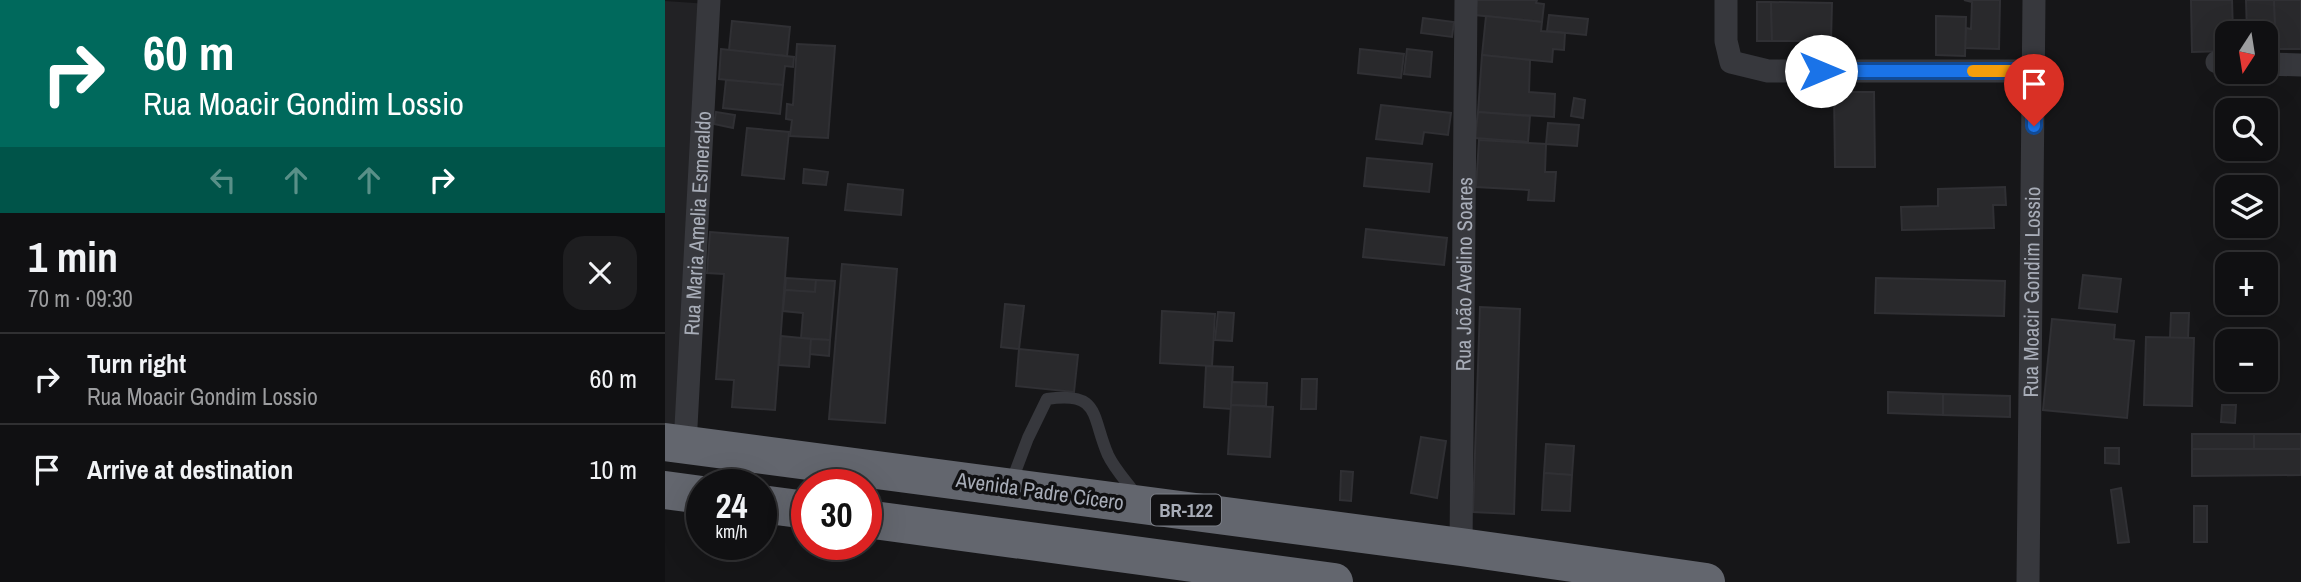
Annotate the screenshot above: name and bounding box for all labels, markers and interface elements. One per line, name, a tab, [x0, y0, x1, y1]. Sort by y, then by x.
text: 60 m	[143, 19, 235, 85]
north arrow	[2215, 21, 2279, 84]
map controls	[2215, 21, 2278, 392]
icon: right	[28, 28, 119, 119]
position arrow	[1784, 34, 1858, 108]
pin	[2004, 54, 2064, 126]
icon: arrive	[2015, 65, 2053, 103]
text: Rua Moacir Gondim Lossio	[143, 82, 464, 125]
button: search	[2215, 98, 2278, 161]
street label: Rua Maria Amelia Esmeraldo	[676, 110, 717, 336]
icon: left	[204, 161, 242, 199]
icon: ahead	[277, 161, 315, 199]
icon: ahead	[350, 161, 388, 199]
icon: right	[423, 161, 461, 199]
button: layers	[2215, 175, 2278, 238]
street label: Rua João Avelino Soares	[1448, 177, 1479, 371]
street label: Rua Moacir Gondim Lossio	[2015, 187, 2047, 398]
text: 1 min	[28, 229, 118, 285]
button: close	[563, 236, 637, 310]
button: +	[2215, 252, 2278, 315]
text: 70 m · 09:30	[28, 283, 133, 314]
button: −	[2215, 329, 2278, 392]
text: Turn right	[87, 346, 186, 381]
icon: right	[28, 360, 66, 398]
text: 60 m	[590, 361, 637, 396]
text: Rua Moacir Gondim Lossio	[87, 381, 318, 412]
icon: arrive	[28, 451, 66, 489]
text: Arrive at destination	[87, 452, 293, 487]
text: 10 m	[590, 452, 637, 487]
street label: Avenida Padre Cícero	[953, 465, 1126, 517]
speed limit sign: 30	[791, 469, 882, 560]
text: 24	[716, 482, 747, 529]
road number: BR-122	[1151, 495, 1221, 526]
text: km/h	[716, 519, 748, 544]

